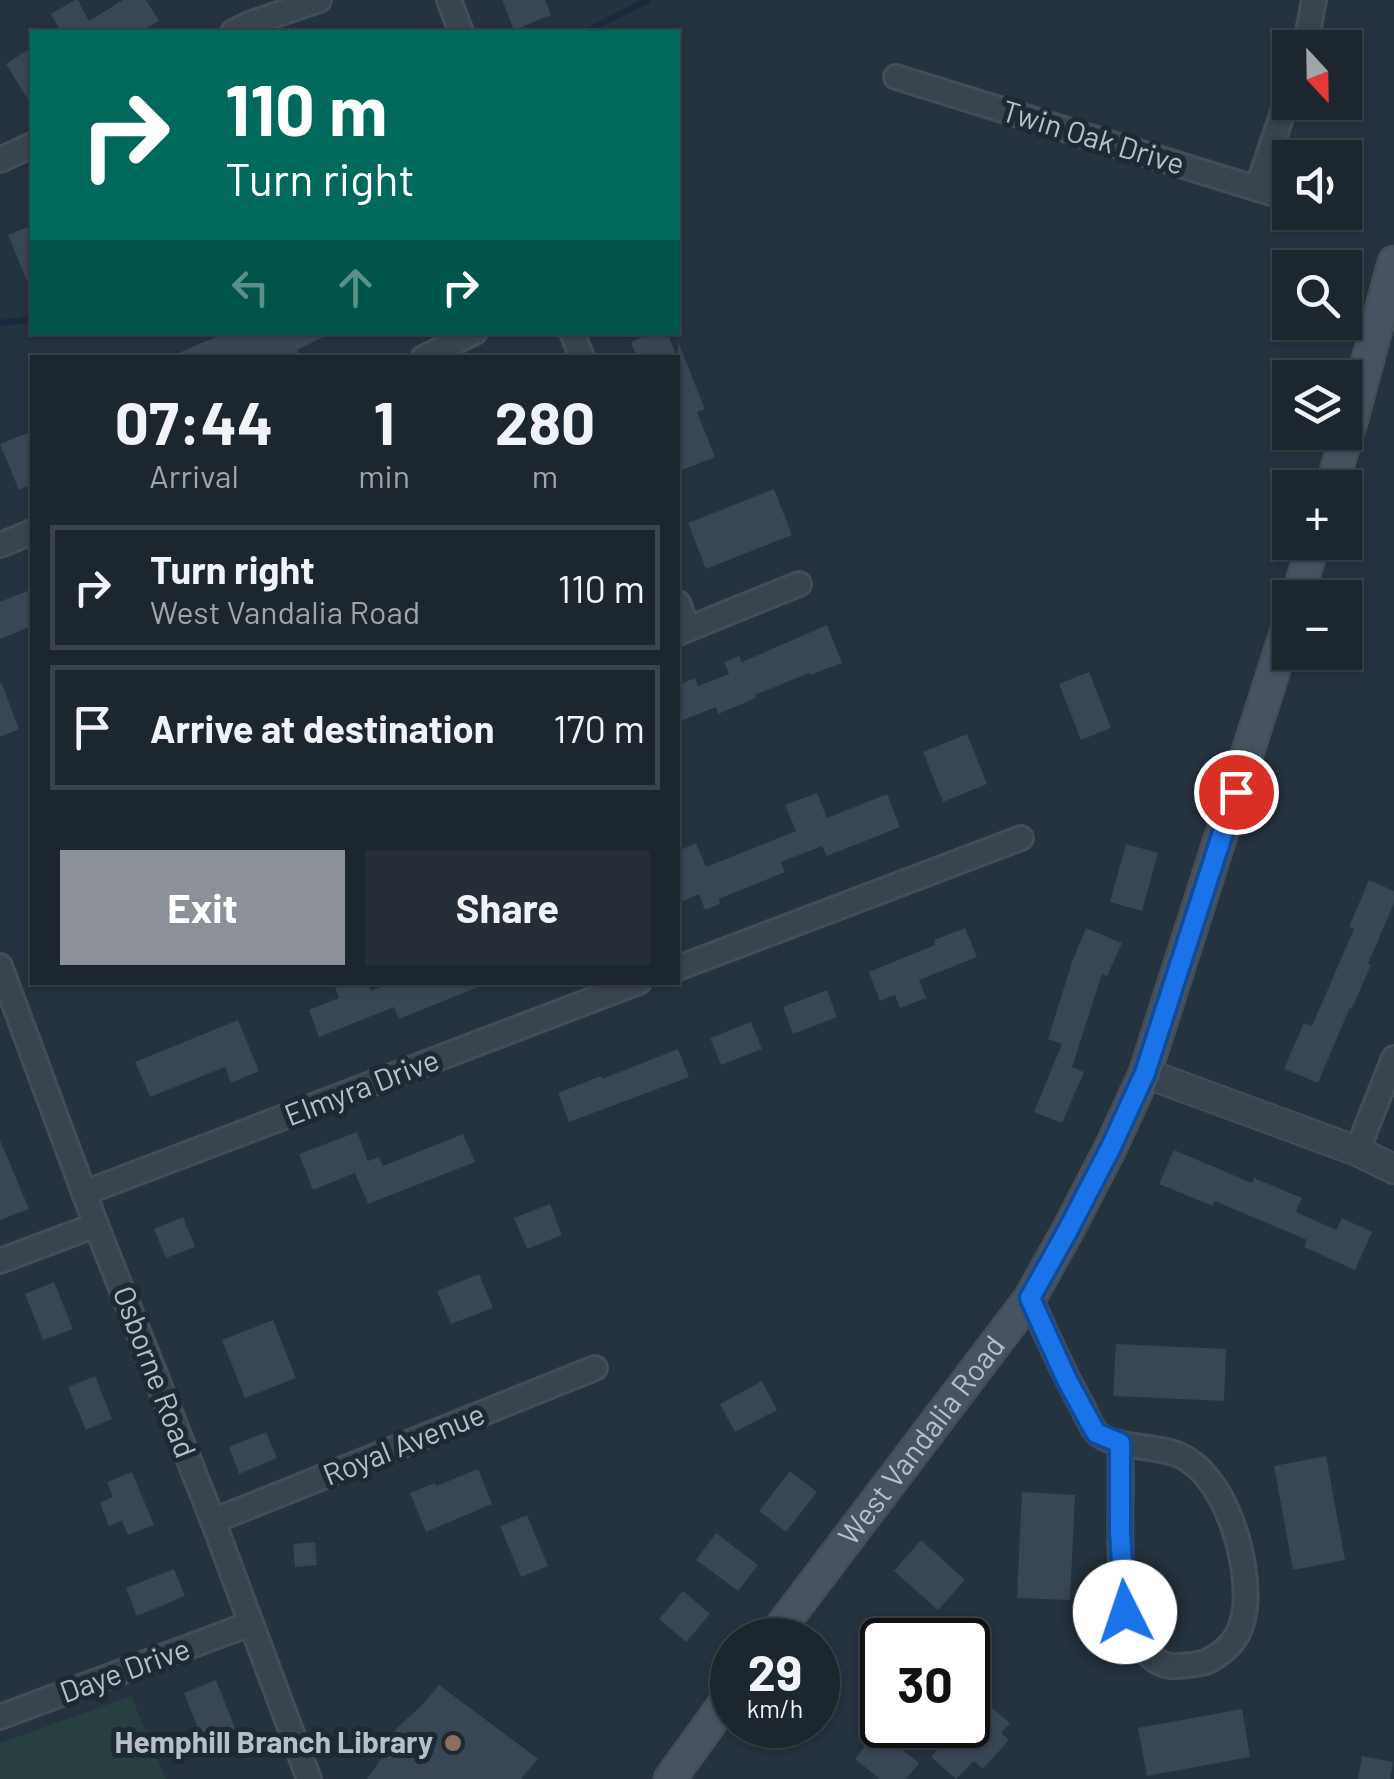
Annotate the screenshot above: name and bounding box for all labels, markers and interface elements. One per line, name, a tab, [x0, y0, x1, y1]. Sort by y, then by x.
north arrow	[1272, 30, 1362, 120]
map controls	[1272, 30, 1362, 670]
text: 110 m	[225, 66, 387, 150]
icon: right	[60, 70, 190, 200]
street label: Twin Oak Drive	[998, 91, 1189, 181]
button: sound	[1272, 140, 1362, 230]
text: Turn right	[225, 151, 415, 205]
button: search	[1272, 250, 1362, 340]
icon: left	[223, 260, 278, 315]
icon: ahead	[328, 260, 383, 315]
icon: right	[433, 260, 488, 315]
button: layers	[1272, 360, 1362, 450]
text: 07:44	[115, 385, 273, 457]
text: 1	[373, 385, 395, 457]
text: 280	[495, 385, 595, 457]
text: Arrival	[149, 456, 239, 494]
text: min	[358, 456, 410, 494]
text: m	[532, 456, 558, 494]
button: +	[1272, 470, 1362, 560]
text: Turn right	[150, 546, 315, 592]
icon: right	[65, 560, 120, 615]
text: 110 m	[558, 565, 645, 611]
button: −	[1272, 580, 1362, 670]
text: West Vandalia Road	[150, 592, 420, 630]
icon: arrive	[65, 700, 120, 755]
text: Arrive at destination	[150, 705, 495, 751]
text: 170 m	[553, 705, 645, 751]
pin	[1194, 750, 1279, 835]
icon: arrive	[1209, 765, 1264, 820]
button: Exit	[60, 850, 345, 965]
button: Share	[365, 850, 650, 965]
street label: Elmyra Drive	[279, 1040, 444, 1132]
street label: Osborne Road	[107, 1280, 205, 1462]
street label: West Vandalia Road	[829, 1328, 1011, 1551]
street label: Royal Avenue	[317, 1394, 489, 1492]
position arrow	[1073, 1560, 1177, 1664]
speed limit sign: 30	[860, 1618, 990, 1748]
street label: Daye Drive	[54, 1629, 194, 1709]
text: 29	[748, 1641, 802, 1701]
text: km/h	[747, 1693, 803, 1723]
place label: Hemphill Branch Library	[115, 1723, 433, 1759]
marker: Hemphill Branch Library	[442, 1732, 464, 1754]

